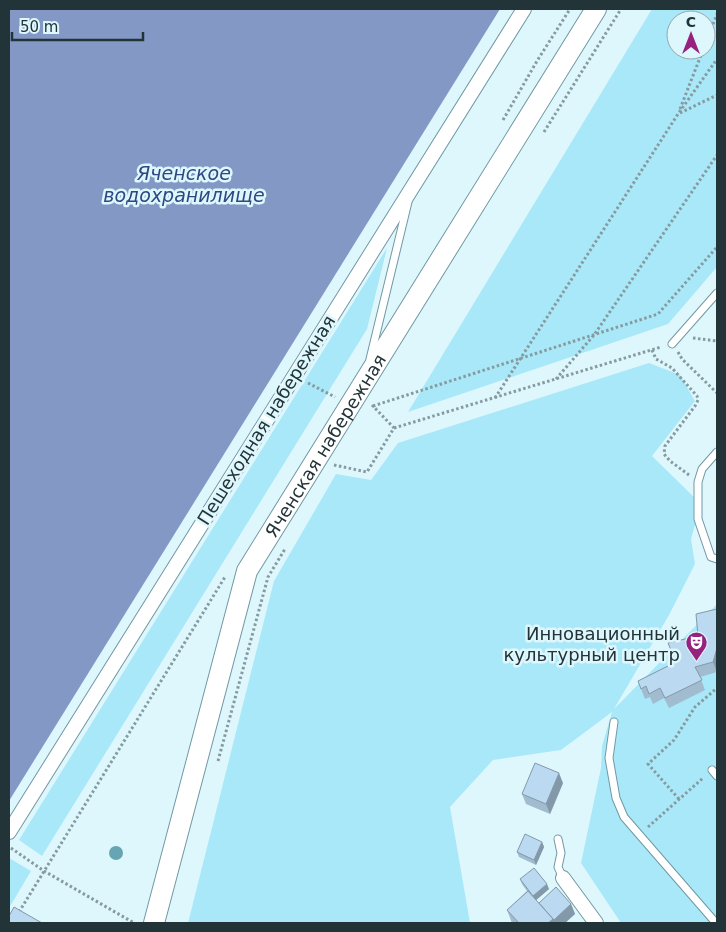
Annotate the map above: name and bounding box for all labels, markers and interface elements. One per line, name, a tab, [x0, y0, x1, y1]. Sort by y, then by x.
scale bar	[12, 10, 144, 42]
north arrow	[666, 10, 716, 60]
text: С	[686, 14, 696, 30]
text: 50 m	[20, 18, 58, 36]
water label: Яченское водохранилище	[103, 162, 265, 206]
street label: Пешеходная набережная	[193, 311, 339, 529]
street label: Яченская набережная	[260, 350, 390, 541]
place label: Инновационный культурный центр	[503, 623, 680, 665]
theatre icon: Инновационный культурный центр	[684, 631, 708, 662]

